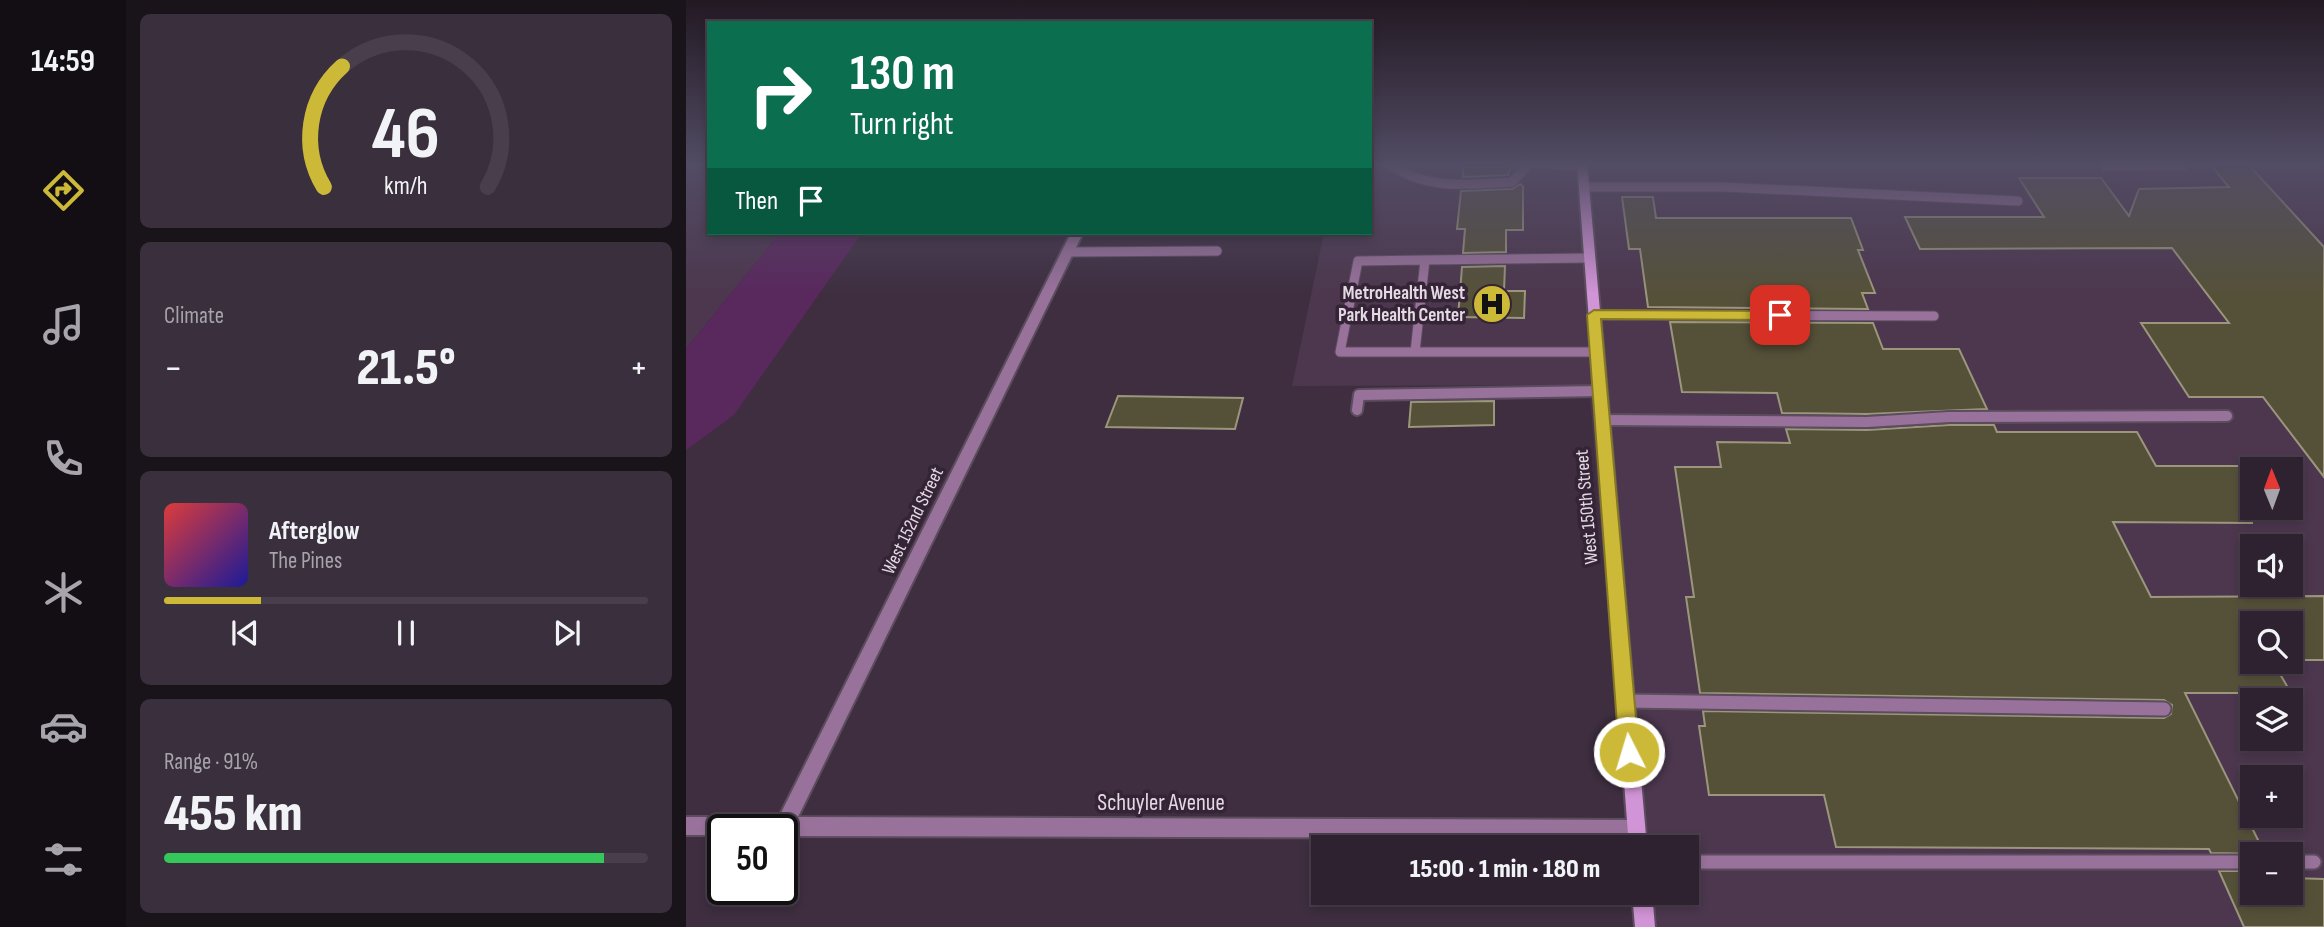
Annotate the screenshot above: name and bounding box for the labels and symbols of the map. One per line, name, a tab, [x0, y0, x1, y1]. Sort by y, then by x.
place label: MetroHealth West Park Health Center	[1338, 282, 1465, 327]
hospital icon: MetroHealth West Park Health Center	[1471, 283, 1513, 325]
pin	[1750, 285, 1810, 345]
street label: West 150th Street	[1571, 448, 1603, 565]
north arrow	[2240, 457, 2303, 520]
street label: West 152nd Street	[877, 463, 949, 578]
position arrow	[1592, 715, 1666, 789]
street label: Schuyler Avenue	[1097, 789, 1225, 817]
speed limit sign: 50	[707, 814, 798, 905]

